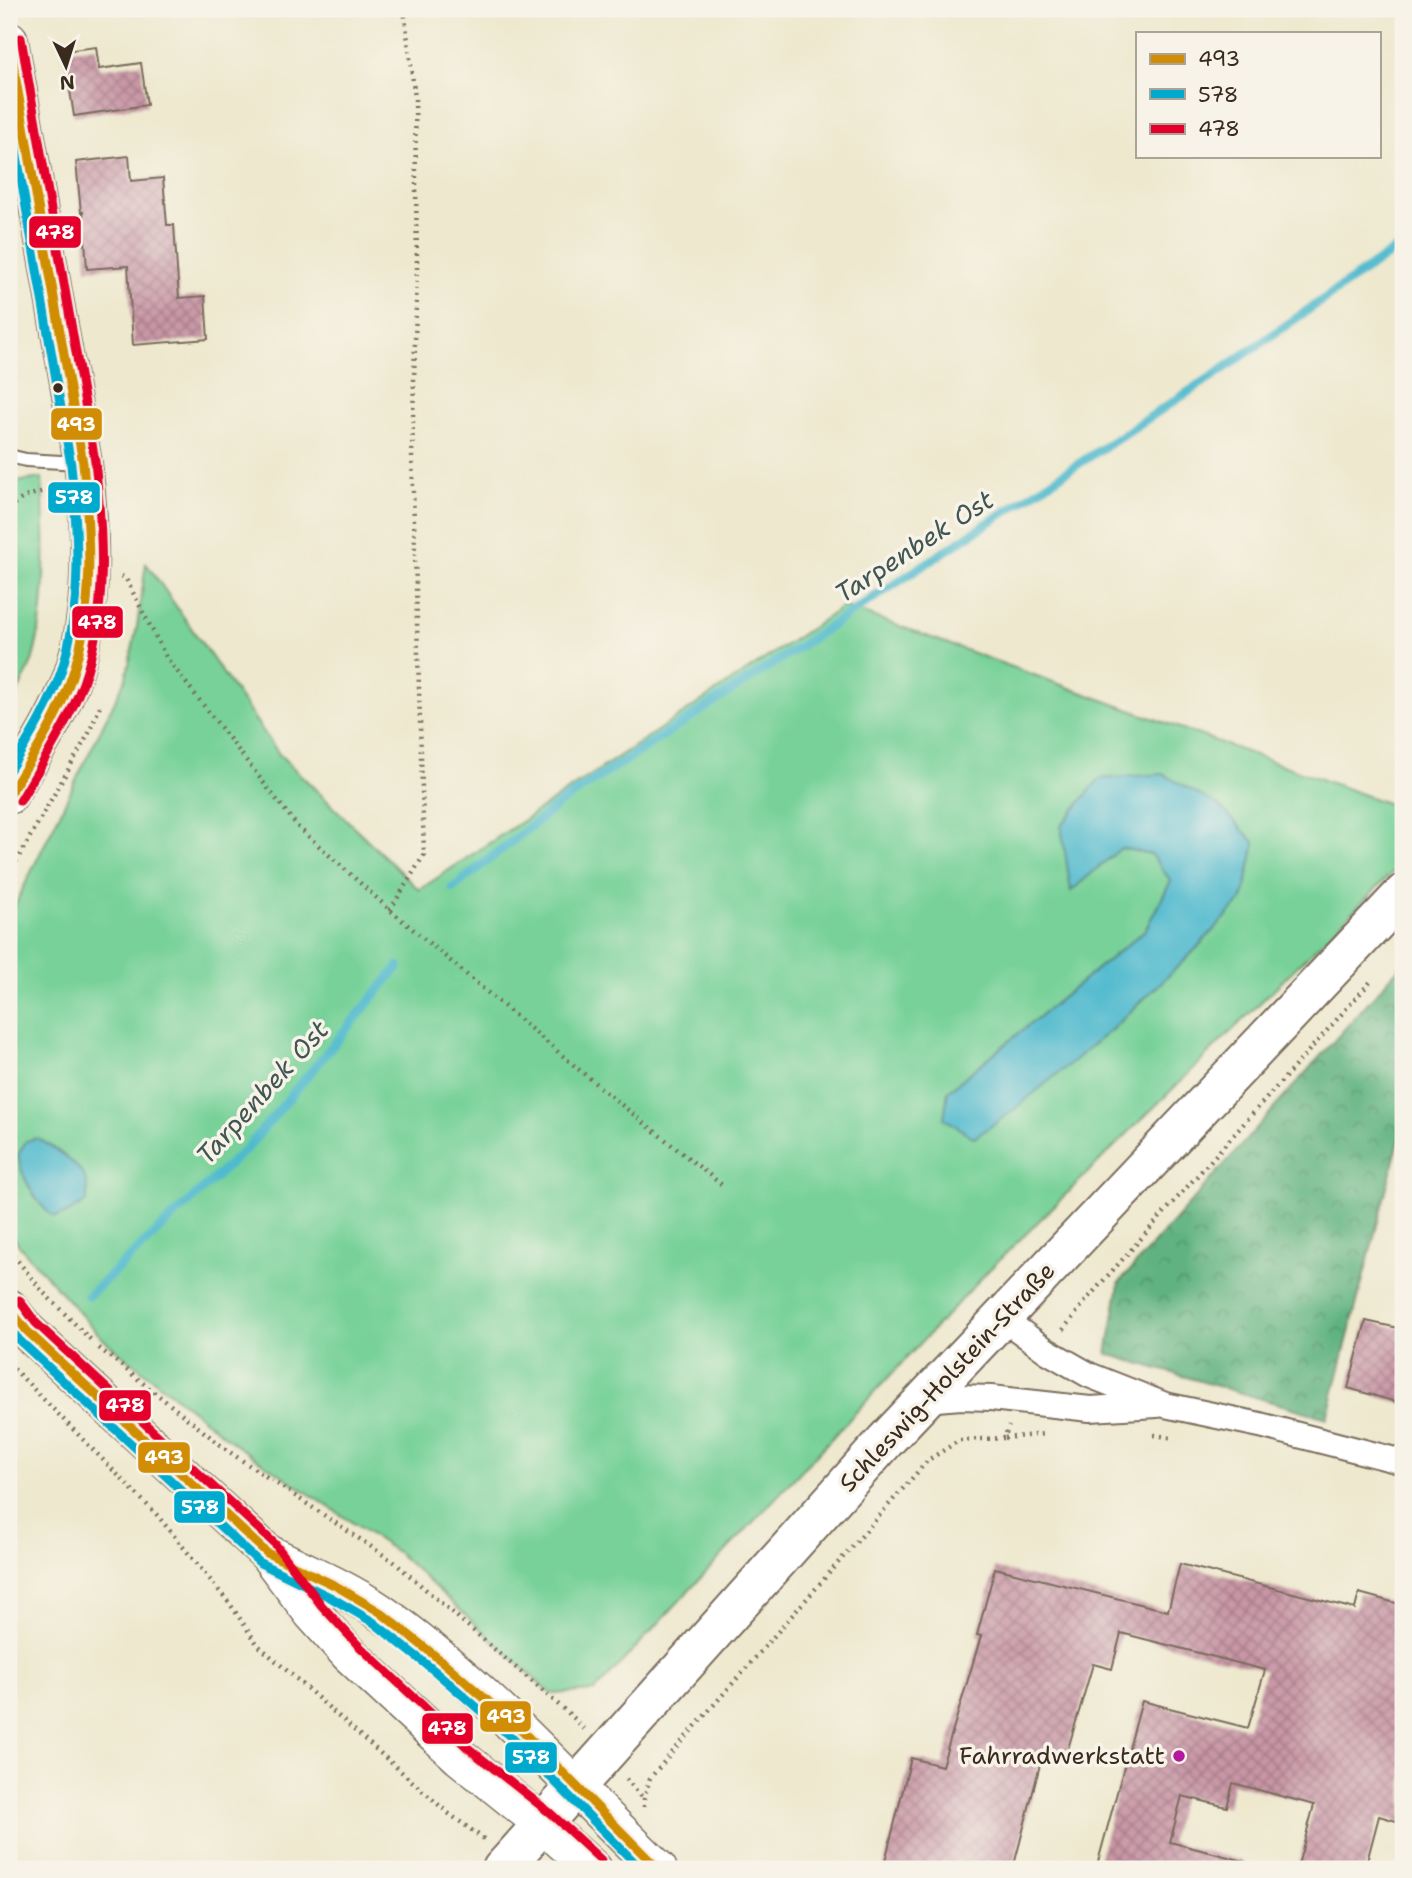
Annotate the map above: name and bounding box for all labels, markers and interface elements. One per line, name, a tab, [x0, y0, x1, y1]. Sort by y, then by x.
north arrow	[32, 32, 102, 102]
legend	[1136, 32, 1380, 158]
text: 493	[1198, 45, 1240, 73]
text: N	[59, 69, 76, 95]
text: 578	[1198, 81, 1238, 109]
text: 478	[1198, 115, 1240, 143]
line badge: 478	[28, 215, 82, 249]
text: 478	[36, 220, 74, 245]
unlabelled marker	[51, 381, 65, 395]
line badge: 493	[50, 407, 103, 441]
text: 493	[56, 412, 96, 437]
line badge: 578	[47, 481, 101, 514]
water label: Tarpenbek Ost	[828, 481, 1001, 610]
text: 578	[55, 485, 93, 510]
line badge: 478	[71, 605, 124, 639]
text: 478	[78, 610, 116, 635]
water label: Tarpenbek Ost	[188, 1012, 337, 1172]
street label: Schleswig-Holstein-Straße	[832, 1255, 1062, 1499]
line badge: 478	[98, 1389, 152, 1422]
text: 478	[106, 1393, 144, 1418]
line badge: 493	[137, 1441, 191, 1474]
text: 493	[144, 1445, 184, 1470]
line badge: 578	[173, 1490, 226, 1524]
text: 578	[181, 1495, 219, 1520]
line badge: 493	[479, 1700, 532, 1733]
text: 493	[486, 1704, 526, 1729]
line badge: 478	[421, 1712, 474, 1745]
text: 478	[428, 1716, 466, 1741]
place label: Fahrradwerkstatt	[959, 1740, 1165, 1772]
line badge: 578	[504, 1741, 558, 1774]
text: 578	[512, 1745, 550, 1770]
marker: Fahrradwerkstatt	[1171, 1748, 1187, 1764]

